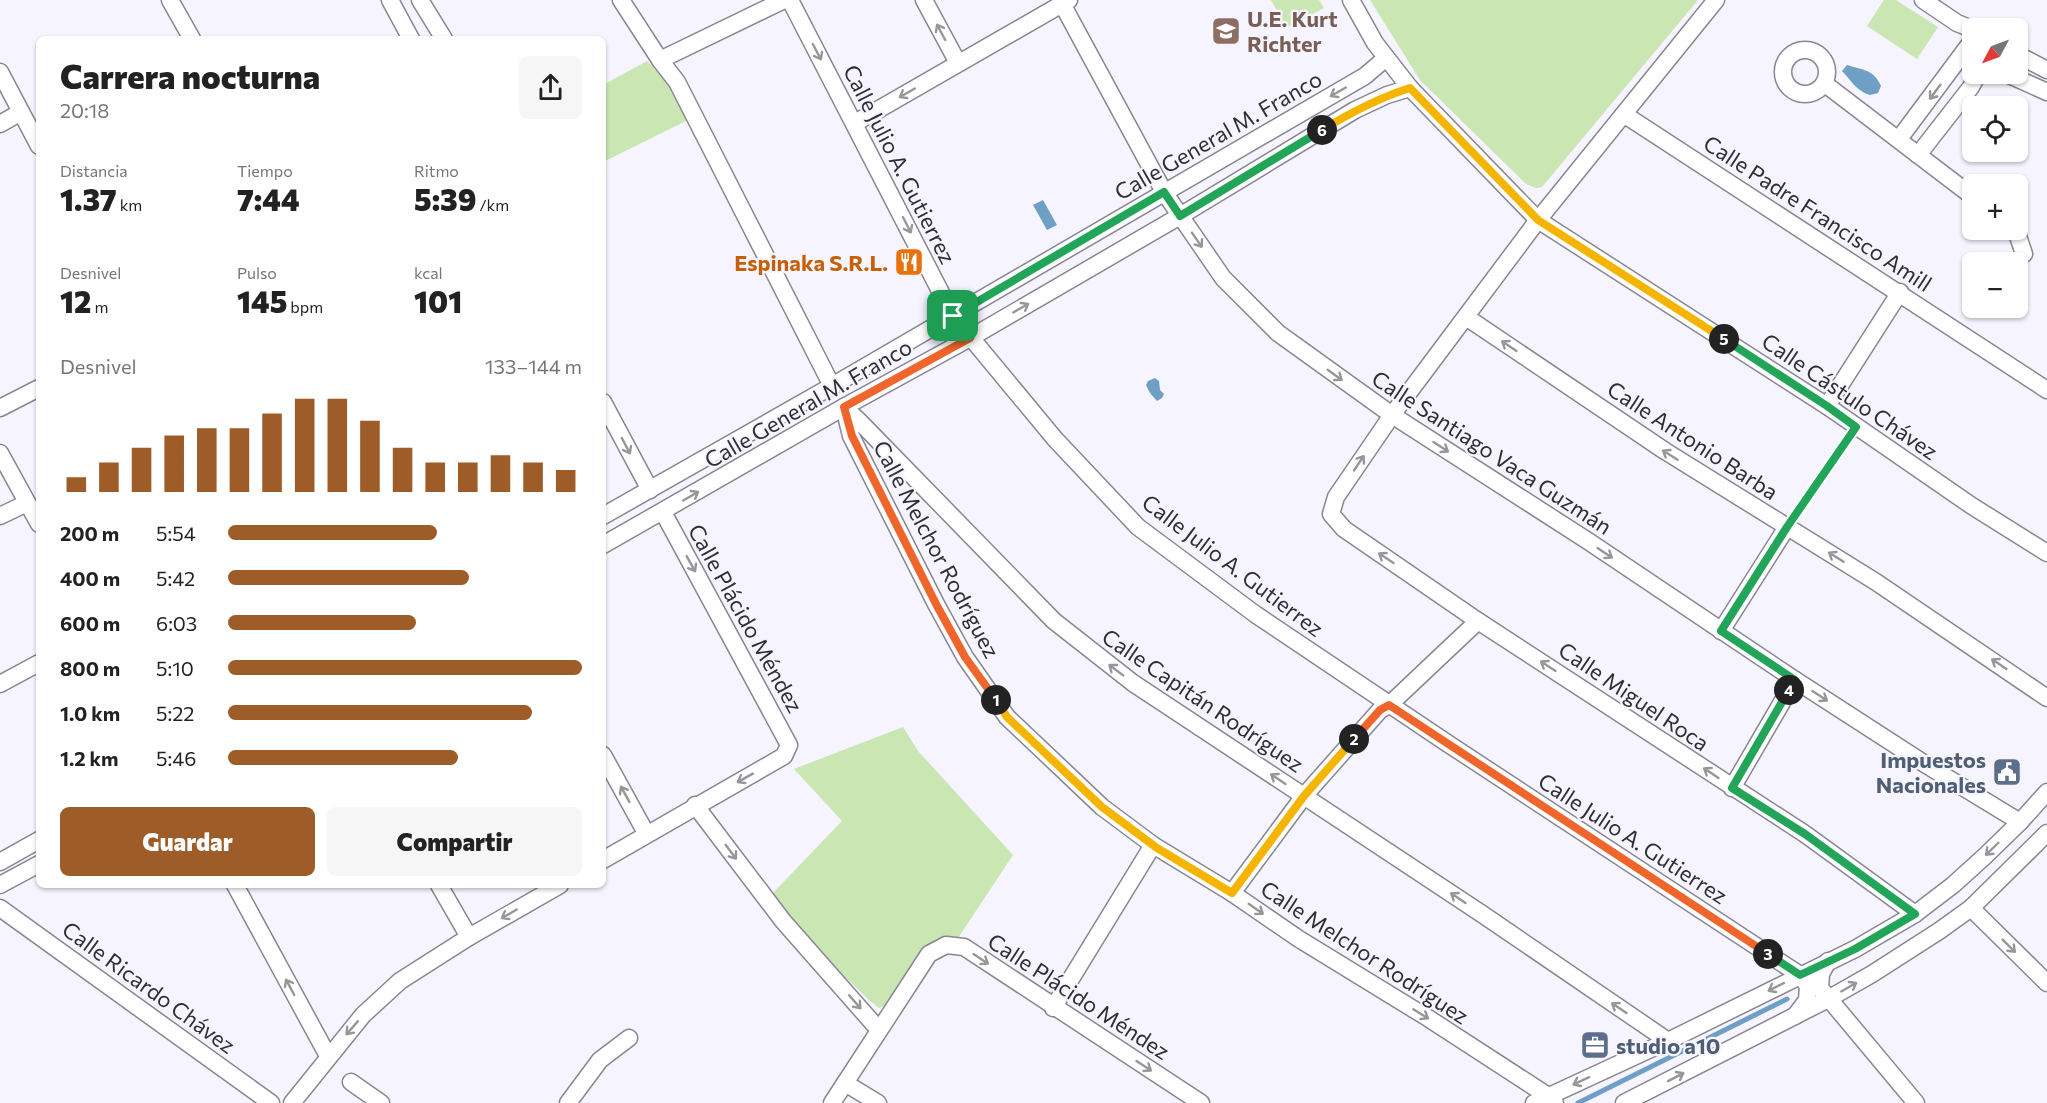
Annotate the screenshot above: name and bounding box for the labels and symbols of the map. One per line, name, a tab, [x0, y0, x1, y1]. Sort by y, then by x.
place label: U.E. Kurt Richter	[1247, 5, 1337, 57]
school or university icon: U.E. Kurt Richter	[1210, 15, 1242, 47]
north arrow	[1962, 18, 2028, 84]
one-way arrow	[935, 23, 946, 41]
one-way arrow	[812, 42, 823, 60]
street label: Calle Julio A. Gutierrez	[838, 60, 962, 268]
street label: Calle General M. Franco	[1110, 65, 1326, 205]
one-way arrow	[1929, 84, 1942, 100]
one-way arrow	[1330, 86, 1347, 98]
one-way arrow	[899, 87, 916, 99]
pin: 6	[1307, 115, 1337, 145]
street label: Calle Padre Francisco Amill	[1699, 129, 1937, 297]
one-way arrow	[901, 216, 913, 234]
one-way arrow	[1191, 231, 1203, 247]
restaurant icon: Espinaka S.R.L.	[893, 246, 925, 278]
place label: Espinaka S.R.L.	[734, 249, 888, 276]
pin	[927, 290, 978, 341]
one-way arrow	[1012, 302, 1029, 314]
pin: 5	[1709, 324, 1739, 354]
street label: Calle Cástulo Chávez	[1757, 327, 1943, 465]
street label: Calle General M. Franco	[700, 333, 916, 473]
one-way arrow	[1500, 339, 1517, 352]
street label: Calle Santiago Vaca Guzmán	[1367, 364, 1617, 540]
one-way arrow	[1327, 369, 1343, 381]
street label: Calle Antonio Barba	[1603, 375, 1783, 505]
street label: Calle Melchor Rodríguez	[868, 436, 1006, 662]
one-way arrow	[620, 437, 632, 454]
one-way arrow	[1432, 441, 1449, 453]
one-way arrow	[1662, 448, 1679, 460]
one-way arrow	[1353, 456, 1365, 472]
street label: Calle Julio A. Gutierrez	[1137, 488, 1329, 642]
one-way arrow	[682, 490, 699, 502]
street label: Calle Plácido Méndez	[683, 519, 809, 717]
one-way arrow	[1597, 547, 1613, 559]
one-way arrow	[1828, 551, 1845, 563]
one-way arrow	[1378, 552, 1395, 564]
one-way arrow	[686, 554, 697, 572]
street label: Calle Capitán Rodríguez	[1097, 623, 1309, 778]
street label: Calle Miguel Roca	[1554, 636, 1714, 756]
one-way arrow	[1991, 658, 2008, 670]
one-way arrow	[1540, 659, 1557, 672]
one-way arrow	[1108, 664, 1124, 677]
pin: 4	[1774, 675, 1804, 705]
pin: 1	[981, 685, 1011, 715]
one-way arrow	[1811, 690, 1828, 703]
pin: 2	[1339, 724, 1369, 754]
place label: Impuestos Nacionales	[1876, 746, 1986, 798]
public building icon: Impuestos Nacionales	[1991, 756, 2023, 788]
street label: Calle Julio A. Gutierrez	[1533, 767, 1733, 909]
one-way arrow	[1703, 767, 1720, 779]
one-way arrow	[737, 772, 754, 784]
one-way arrow	[1270, 773, 1286, 785]
one-way arrow	[619, 786, 631, 803]
one-way arrow	[1985, 842, 2000, 856]
one-way arrow	[724, 844, 737, 860]
street label: Calle Melchor Rodríguez	[1256, 875, 1474, 1029]
one-way arrow	[1450, 892, 1467, 904]
one-way arrow	[1247, 903, 1264, 915]
one-way arrow	[501, 908, 518, 920]
street label: Calle Ricardo Chávez	[57, 915, 241, 1059]
street label: Calle Plácido Méndez	[983, 927, 1175, 1065]
pin: 3	[1753, 939, 1783, 969]
one-way arrow	[2001, 939, 2016, 953]
one-way arrow	[973, 953, 989, 965]
one-way arrow	[284, 978, 295, 996]
one-way arrow	[1768, 981, 1785, 993]
one-way arrow	[1840, 981, 1857, 993]
one-way arrow	[848, 995, 862, 1010]
one-way arrow	[1612, 1002, 1628, 1014]
one-way arrow	[1412, 1009, 1429, 1021]
one-way arrow	[345, 1020, 359, 1035]
office icon: studio a10	[1579, 1029, 1611, 1061]
place label: studio a10	[1616, 1032, 1720, 1059]
one-way arrow	[1135, 1060, 1152, 1072]
one-way arrow	[1667, 1071, 1685, 1083]
one-way arrow	[1573, 1075, 1591, 1087]

